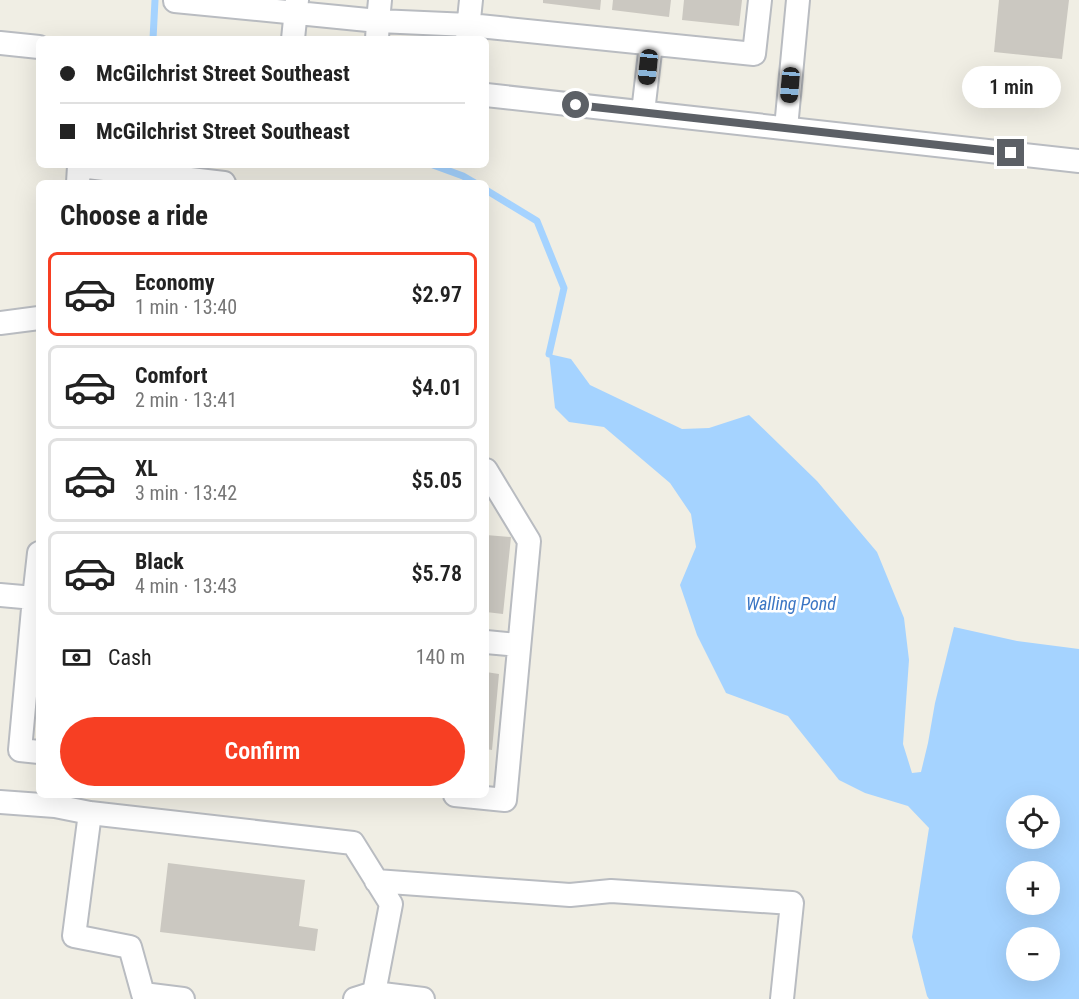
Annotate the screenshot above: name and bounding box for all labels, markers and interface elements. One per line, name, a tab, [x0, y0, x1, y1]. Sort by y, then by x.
car	[637, 48, 659, 86]
text: McGilchrist Street Southeast	[96, 61, 350, 86]
car	[779, 66, 801, 104]
callout: 1 min	[962, 66, 1060, 108]
text: 1 min	[989, 75, 1034, 99]
route start	[562, 91, 589, 118]
text: McGilchrist Street Southeast	[96, 119, 350, 144]
route end	[997, 139, 1024, 166]
text: Choose a ride	[60, 200, 208, 232]
icon: car	[63, 267, 117, 321]
text: Economy	[135, 270, 215, 295]
text: $2.97	[411, 282, 462, 307]
text: 1 min · 13:40	[135, 295, 237, 319]
icon: car	[63, 360, 117, 414]
text: Comfort	[135, 363, 208, 388]
text: $4.01	[411, 375, 462, 400]
text: 2 min · 13:41	[135, 388, 237, 412]
icon: car	[63, 453, 117, 507]
text: XL	[135, 456, 158, 481]
text: $5.05	[411, 468, 462, 493]
text: 3 min · 13:42	[135, 481, 237, 505]
icon: car	[63, 546, 117, 600]
text: Black	[135, 549, 184, 574]
text: $5.78	[411, 561, 462, 586]
text: 4 min · 13:43	[135, 574, 237, 598]
water label: Walling Pond	[746, 593, 836, 614]
icon: cash	[60, 641, 93, 674]
text: Cash	[108, 645, 152, 670]
text: 140 m	[416, 645, 465, 669]
button: Confirm	[60, 717, 465, 786]
map controls	[1006, 795, 1060, 981]
button: locate	[1006, 795, 1060, 849]
button: +	[1006, 861, 1060, 915]
button: −	[1006, 927, 1060, 981]

